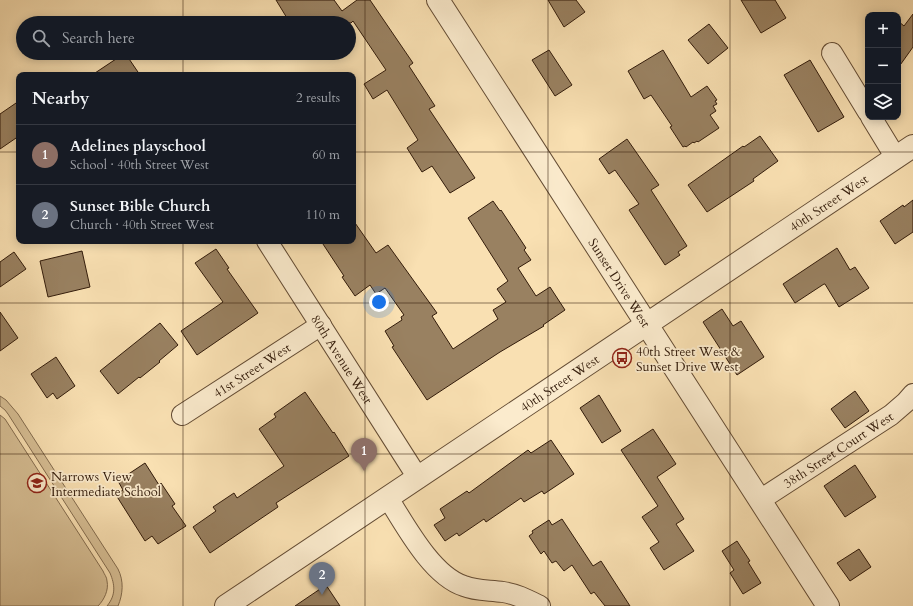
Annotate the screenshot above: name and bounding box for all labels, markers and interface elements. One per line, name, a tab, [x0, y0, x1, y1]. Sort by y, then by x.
map controls	[865, 12, 901, 120]
button: +	[865, 12, 901, 48]
search box	[16, 16, 356, 60]
icon: search	[30, 27, 52, 49]
text: Search here	[62, 28, 135, 48]
button: −	[865, 48, 901, 84]
button: layers	[865, 84, 901, 120]
text: Nearby	[32, 87, 89, 110]
text: 2 results	[296, 89, 340, 107]
text: Adelines playschool	[70, 136, 206, 156]
text: 1	[42, 146, 48, 164]
text: 60 m	[312, 146, 340, 164]
text: School · 40th Street West	[70, 156, 209, 174]
street label: 40th Street West	[786, 170, 872, 236]
text: Sunset Bible Church	[70, 196, 210, 216]
text: 2	[42, 206, 48, 224]
text: 110 m	[306, 206, 340, 224]
text: Church · 40th Street West	[70, 216, 214, 234]
street label: Sunset Drive West	[584, 235, 654, 331]
your location	[369, 292, 389, 312]
street label: 80th Avenue West	[306, 312, 377, 408]
street label: 41st Street West	[210, 339, 294, 402]
place label: 40th Street West & Sunset Drive West	[636, 343, 741, 376]
bus stop icon: 40th Street West & Sunset Drive West	[611, 347, 633, 369]
street label: 40th Street West	[517, 351, 603, 417]
street label: 38th Street Court West	[780, 408, 897, 493]
pin: 1	[351, 438, 377, 471]
place label: Narrows View Intermediate School	[51, 468, 162, 501]
school or university icon: Narrows View Intermediate School	[26, 472, 48, 494]
pin: 2	[309, 562, 335, 595]

